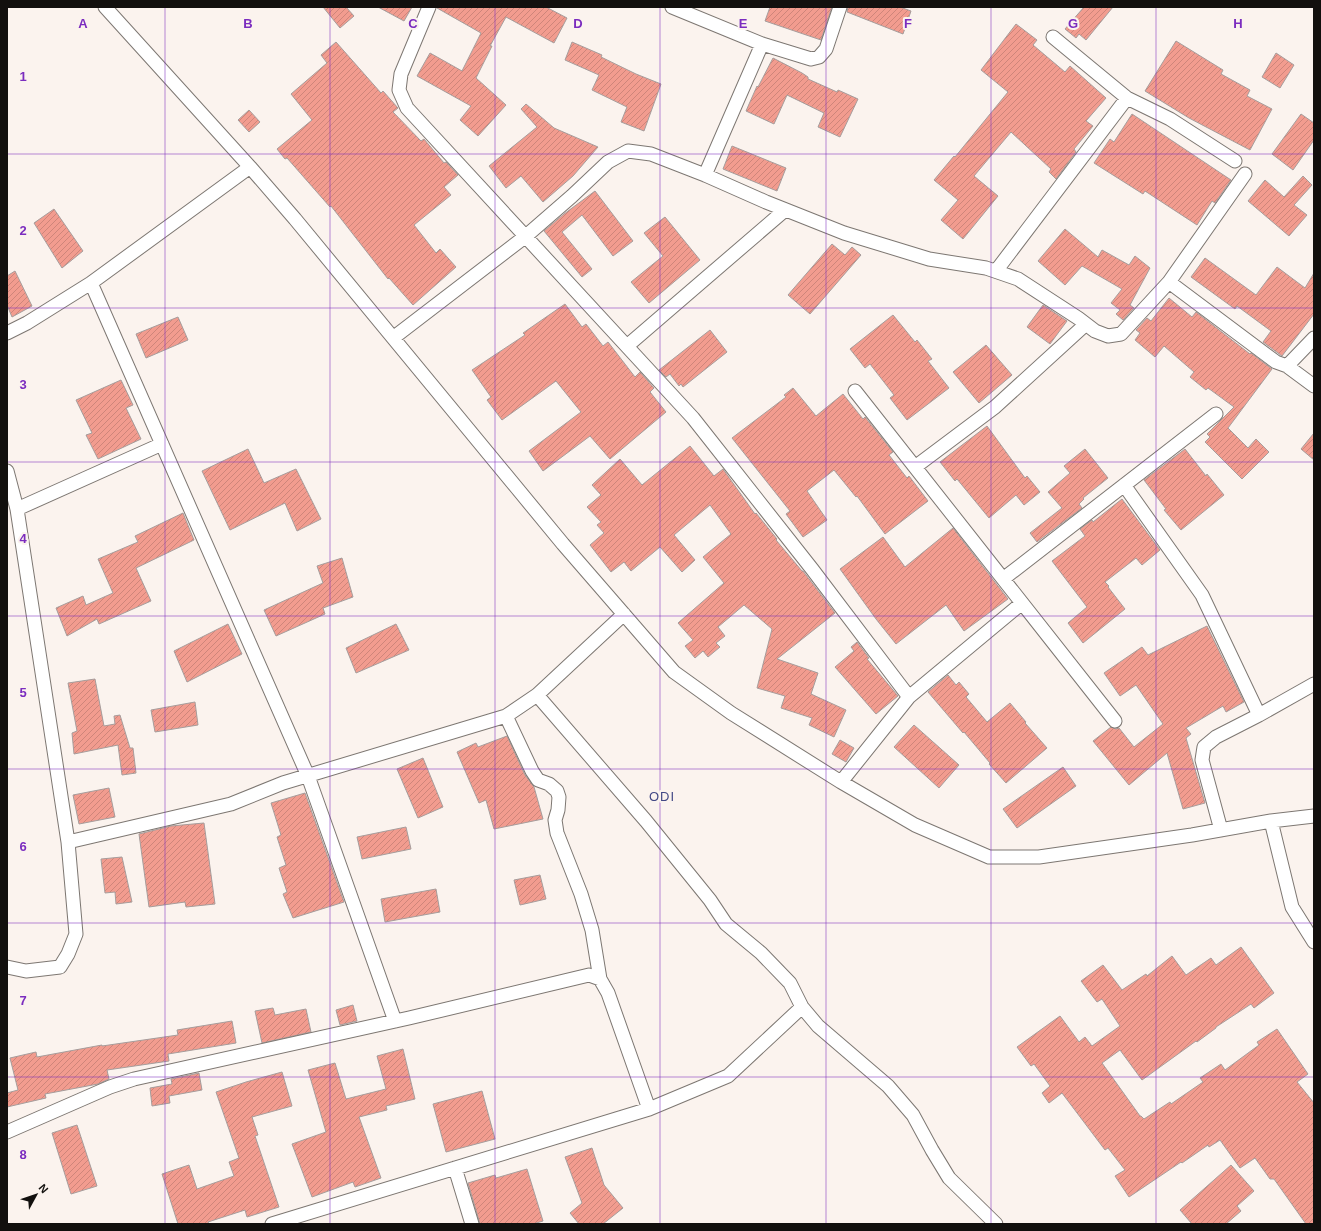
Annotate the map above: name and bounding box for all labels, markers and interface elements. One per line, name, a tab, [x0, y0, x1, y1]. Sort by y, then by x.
text: A	[78, 16, 88, 31]
text: B	[243, 16, 253, 31]
text: C	[408, 16, 418, 31]
text: D	[573, 16, 583, 31]
text: E	[739, 16, 748, 31]
text: F	[904, 16, 912, 31]
text: G	[1068, 16, 1078, 31]
text: H	[1233, 16, 1243, 31]
text: 1	[19, 69, 27, 84]
text: 2	[19, 223, 27, 238]
text: 3	[19, 377, 27, 392]
text: 4	[19, 531, 27, 546]
text: 5	[19, 685, 27, 700]
district label: ODI	[649, 789, 675, 804]
text: 6	[19, 839, 27, 854]
text: 7	[19, 993, 27, 1008]
text: 8	[19, 1147, 27, 1162]
north arrow	[16, 1175, 56, 1215]
text: N	[37, 1182, 51, 1196]

